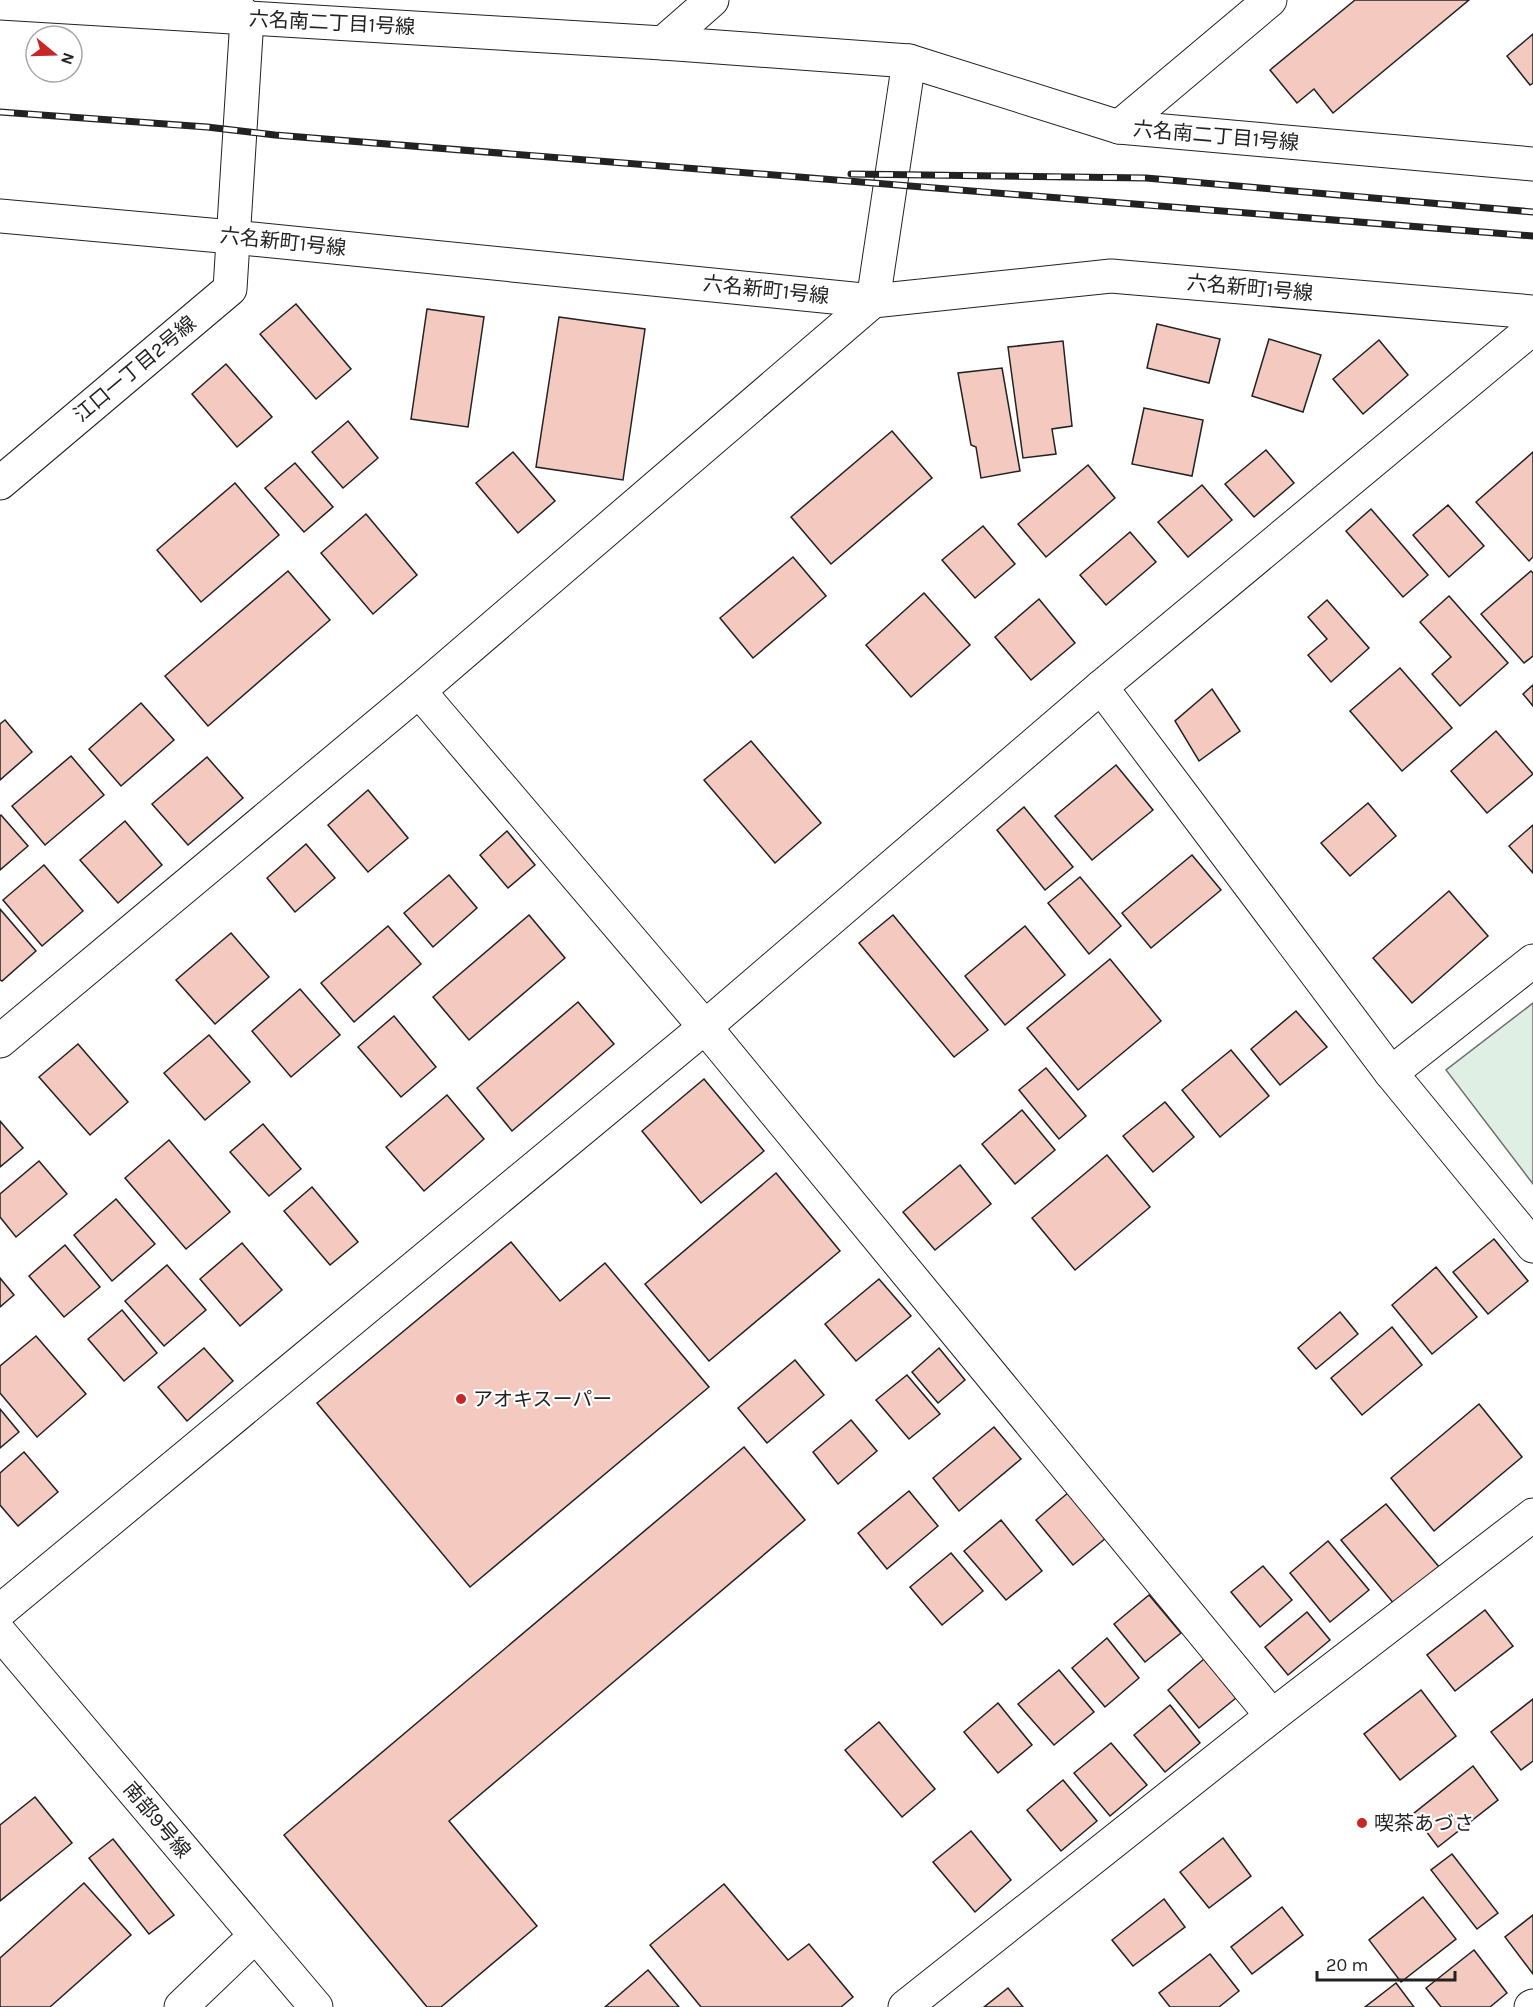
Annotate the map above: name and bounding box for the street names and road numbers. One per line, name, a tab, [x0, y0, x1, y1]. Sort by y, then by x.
street label: 六名南二丁目1号線	[248, 7, 416, 39]
street label: 六名南二丁目1号線	[1132, 117, 1300, 155]
street label: 六名新町1号線	[219, 224, 347, 260]
street label: 六名新町1号線	[1186, 271, 1314, 305]
street label: 六名新町1号線	[702, 272, 830, 308]
street label: 江口一丁目2号線	[70, 311, 200, 427]
street label: 南部9号線	[119, 1778, 195, 1862]

